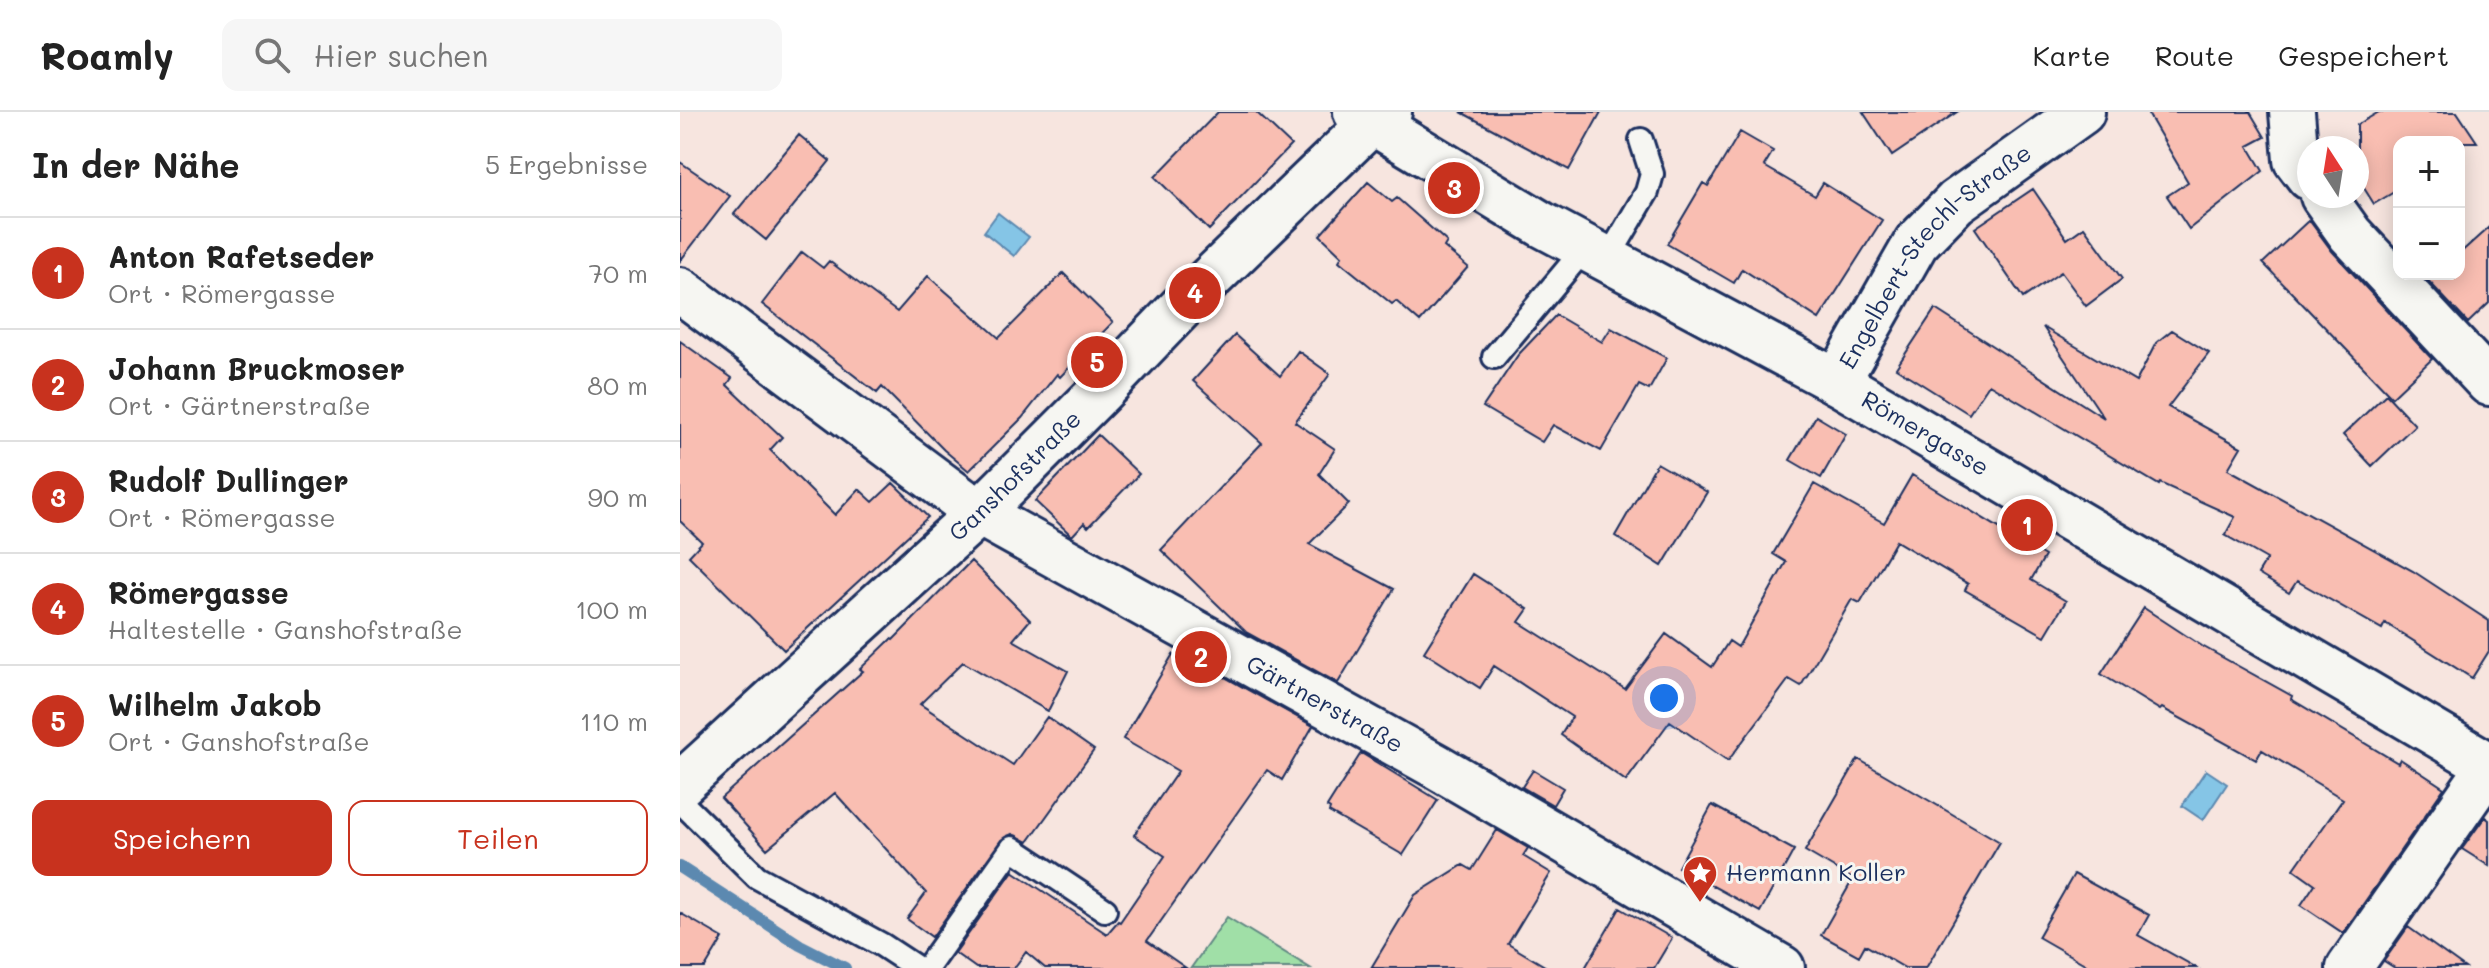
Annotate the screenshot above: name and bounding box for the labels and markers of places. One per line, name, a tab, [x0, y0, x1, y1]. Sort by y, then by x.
pin: 3	[1428, 158, 1480, 218]
pin: 4	[1169, 263, 1221, 323]
pin: 5	[1071, 332, 1123, 392]
pin: 1	[2001, 495, 2053, 555]
pin: 2	[1175, 627, 1227, 687]
place icon: Hermann Koller	[1681, 854, 1719, 904]
place label: Hermann Koller	[1726, 856, 1906, 887]

